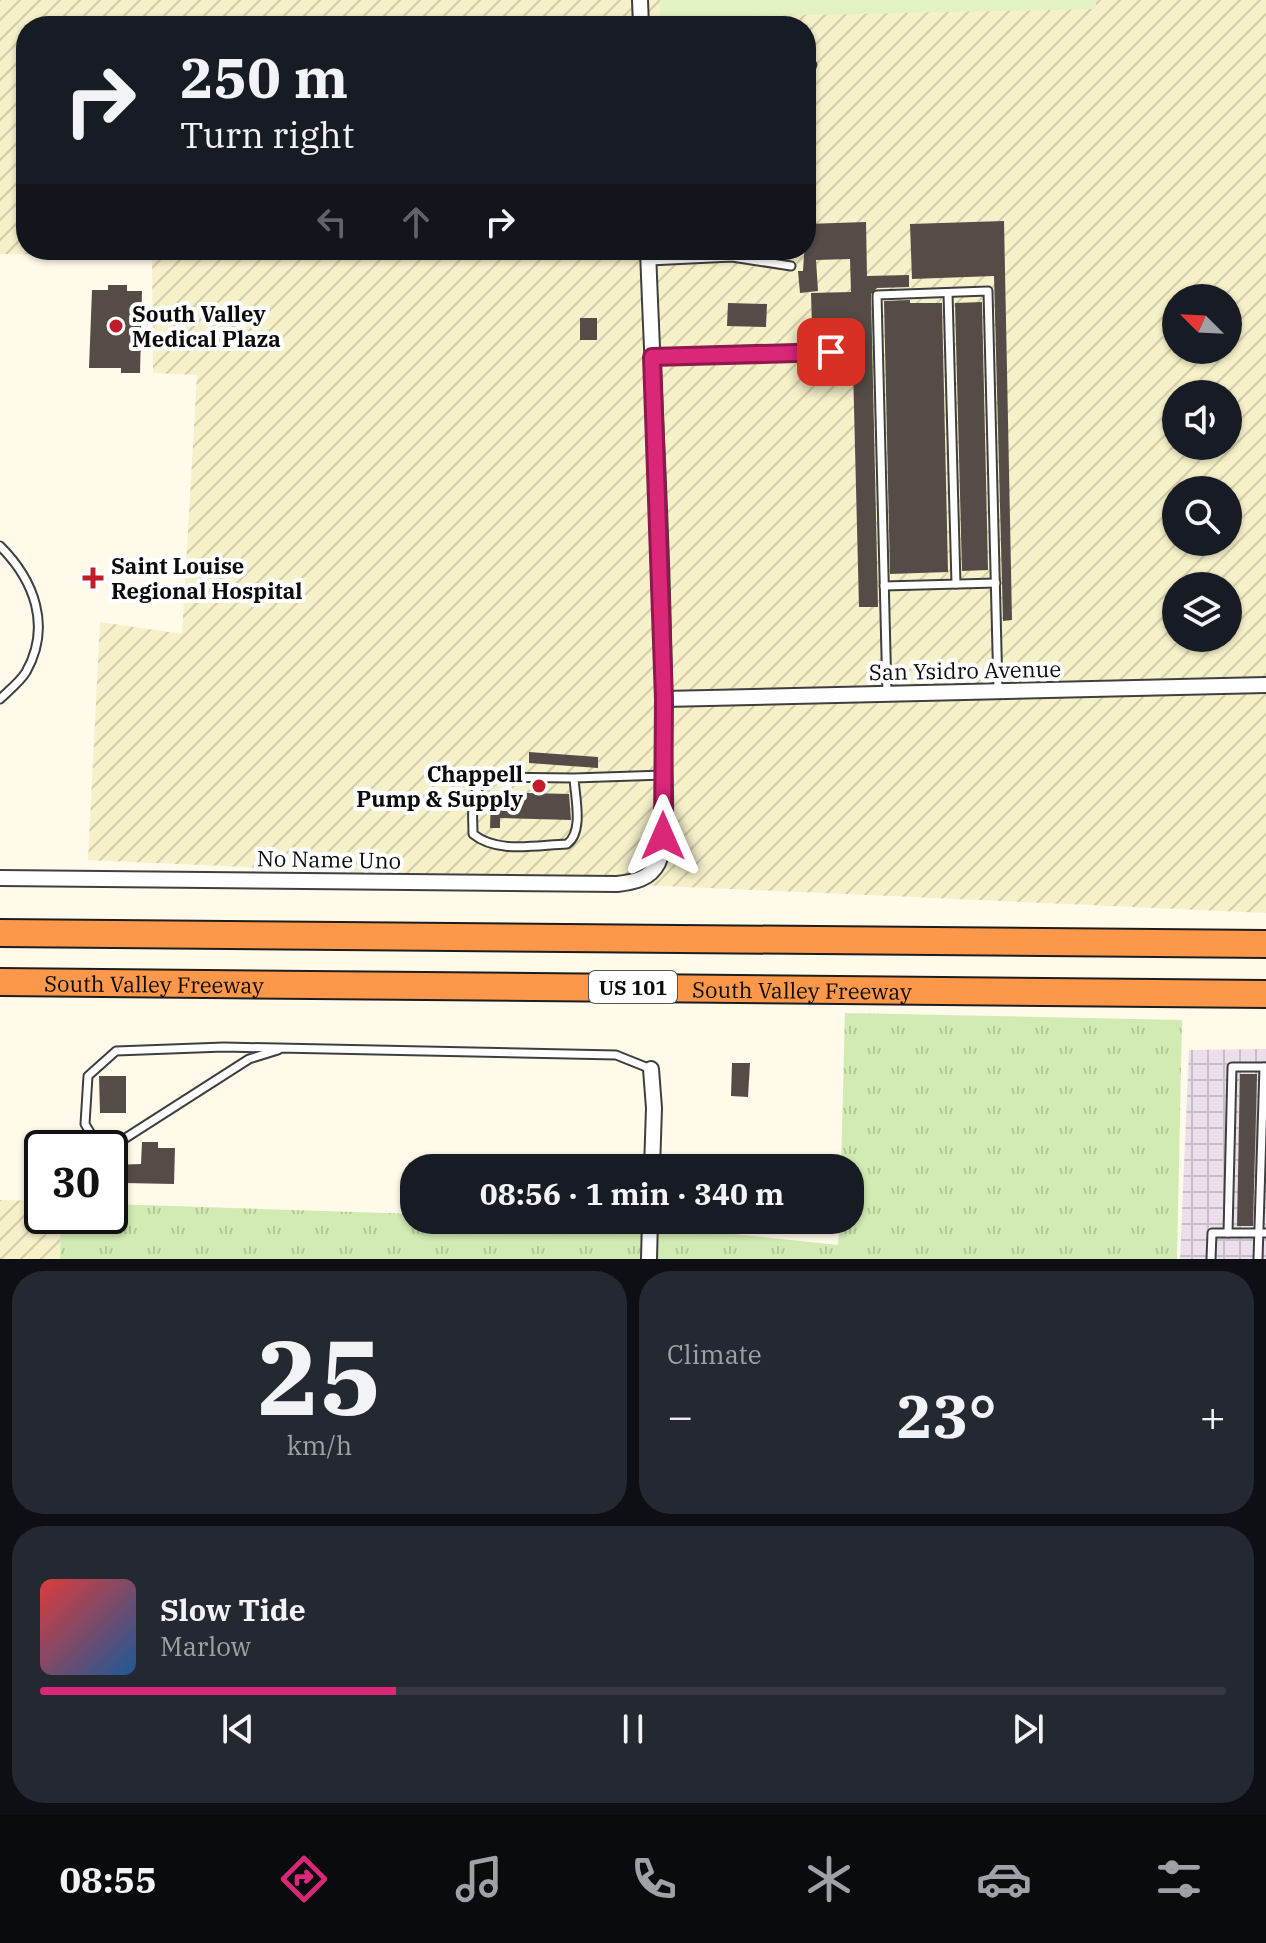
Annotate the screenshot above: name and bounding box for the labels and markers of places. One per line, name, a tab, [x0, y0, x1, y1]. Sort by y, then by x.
place label: South Valley Medical Plaza	[132, 299, 281, 353]
marker: South Valley Medical Plaza	[107, 317, 125, 335]
pin	[797, 318, 865, 386]
place label: Saint Louise Regional Hospital	[111, 551, 303, 605]
marker: Saint Louise Regional Hospital	[82, 567, 104, 589]
place label: Chappell Pump & Supply	[356, 759, 523, 813]
marker: Chappell Pump & Supply	[530, 777, 548, 795]

